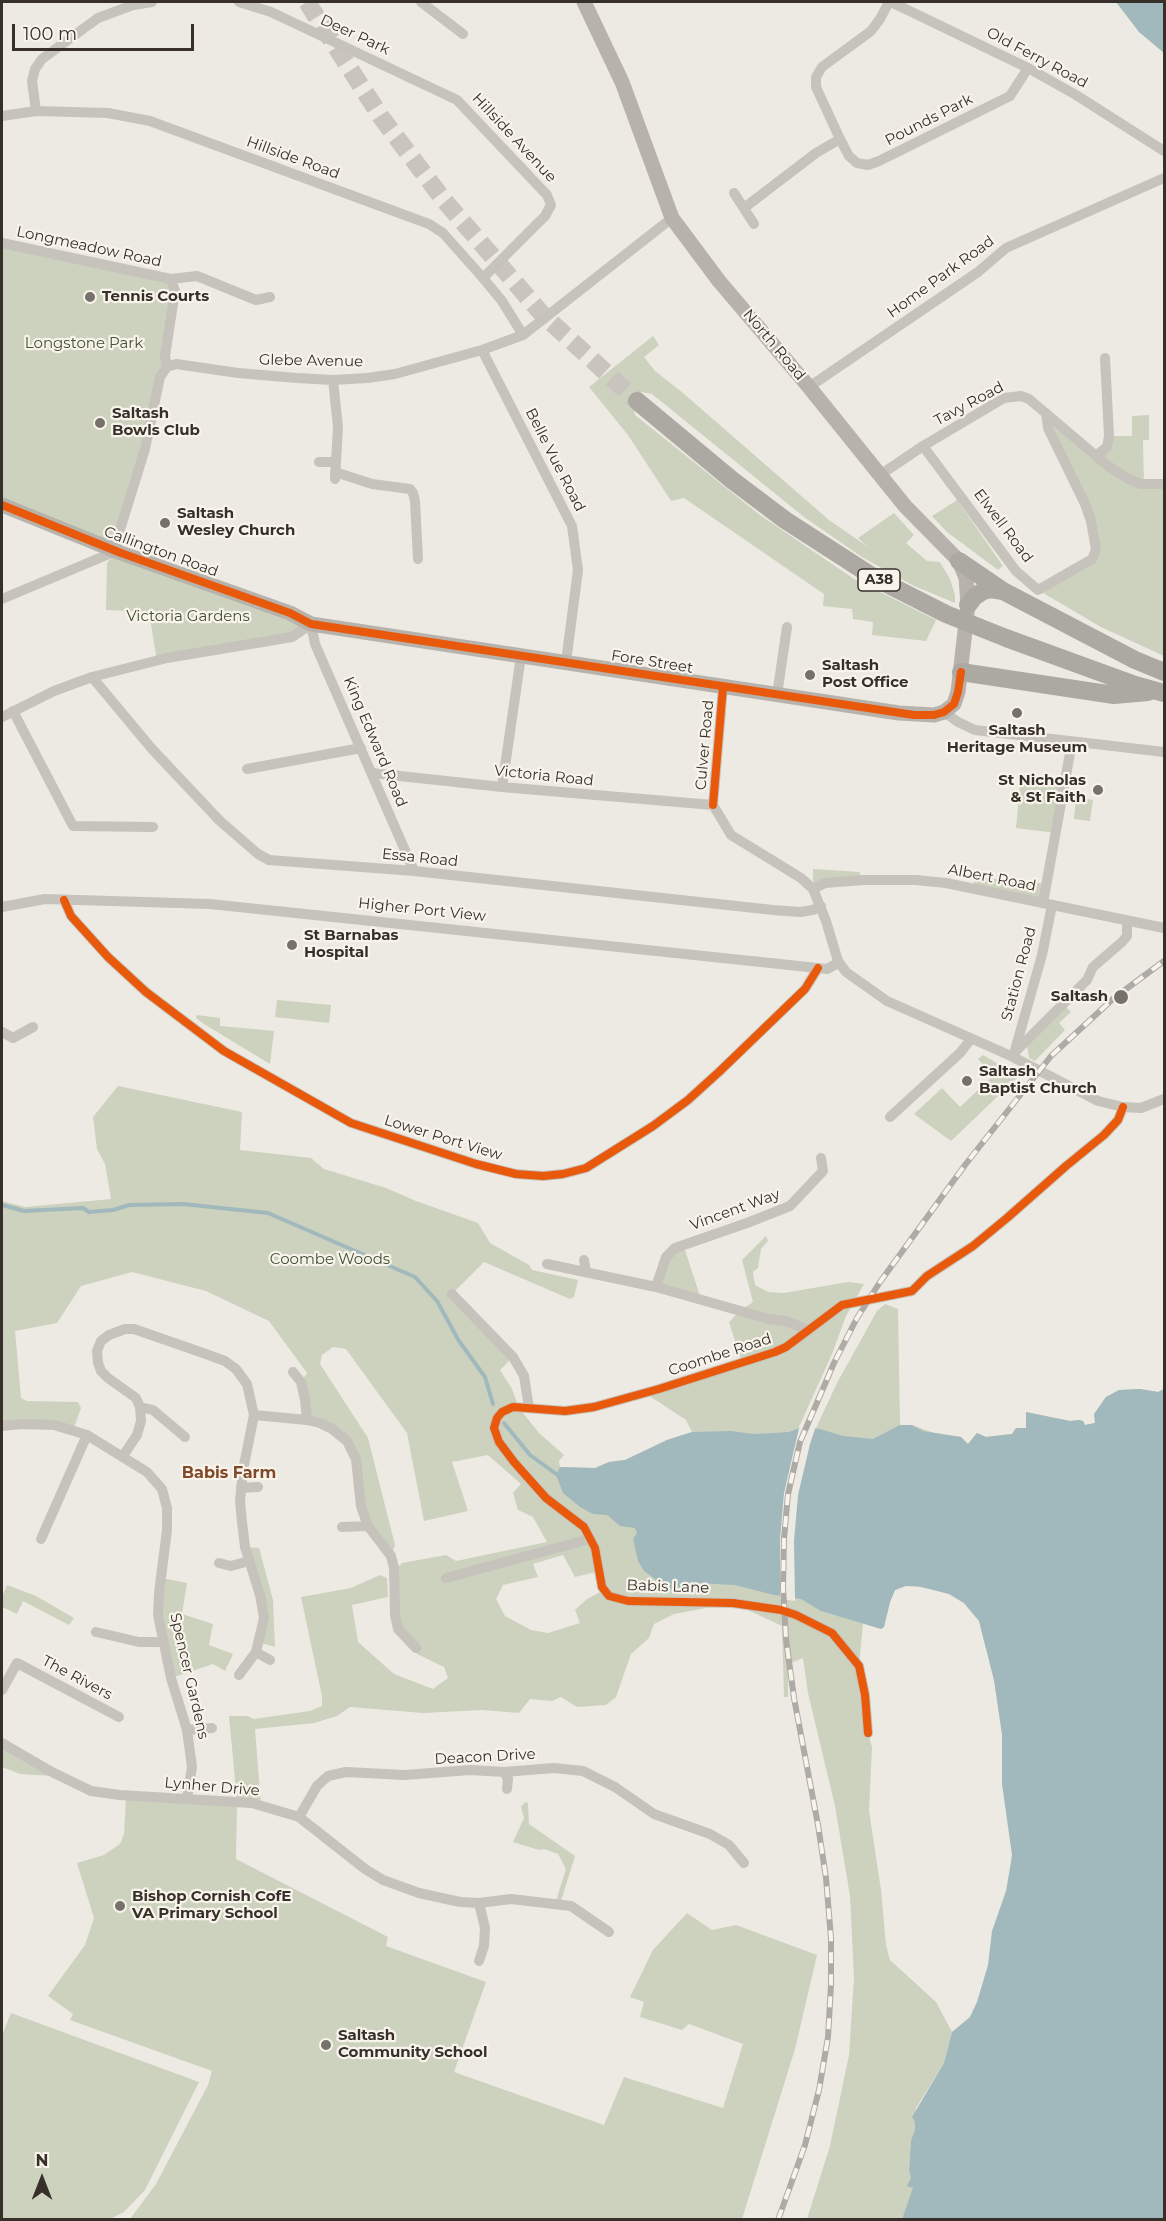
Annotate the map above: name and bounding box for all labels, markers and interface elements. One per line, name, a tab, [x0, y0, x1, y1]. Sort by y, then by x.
street label: Deer Park	[317, 11, 393, 59]
scale bar	[15, 12, 196, 50]
text: 100 m	[23, 23, 77, 45]
street label: Old Ferry Road	[983, 24, 1091, 92]
street label: Hillside Avenue	[468, 90, 560, 186]
street label: Pounds Park	[882, 90, 976, 150]
street label: Hillside Road	[244, 133, 342, 183]
street label: Longmeadow Road	[15, 223, 163, 271]
street label: Home Park Road	[884, 232, 998, 322]
place label: Tennis Courts	[102, 288, 209, 306]
marker: Tennis Courts	[83, 290, 97, 304]
street label: North Road	[739, 306, 809, 384]
park label: Longstone Park	[25, 335, 143, 353]
street label: Glebe Avenue	[259, 351, 363, 371]
street label: Tavy Road	[931, 378, 1007, 430]
place label: Saltash Bowls Club	[112, 405, 200, 440]
street label: Belle Vue Road	[521, 405, 589, 515]
marker: Saltash Bowls Club	[93, 416, 107, 430]
street label: Elwell Road	[970, 486, 1036, 566]
place label: Saltash Wesley Church	[177, 505, 295, 540]
marker: Saltash Wesley Church	[158, 516, 172, 530]
street label: Callington Road	[101, 523, 221, 581]
road number: A38	[858, 569, 900, 591]
park label: Victoria Gardens	[126, 608, 250, 626]
street label: Fore Street	[610, 647, 694, 677]
place label: Saltash Post Office	[822, 657, 908, 692]
marker: Saltash Post Office	[803, 668, 817, 682]
street label: King Edward Road	[339, 674, 411, 810]
street label: Culver Road	[692, 699, 718, 791]
marker: Saltash Heritage Museum	[1010, 706, 1024, 720]
place label: Saltash Heritage Museum	[947, 722, 1087, 757]
street label: Victoria Road	[493, 762, 595, 790]
place label: St Nicholas & St Faith	[998, 772, 1086, 807]
marker: St Nicholas & St Faith	[1091, 783, 1105, 797]
street label: Essa Road	[381, 845, 459, 871]
street label: Albert Road	[946, 861, 1038, 895]
street label: Higher Port View	[357, 894, 487, 926]
street label: Station Road	[998, 925, 1040, 1023]
place label: St Barnabas Hospital	[304, 927, 399, 962]
marker: St Barnabas Hospital	[285, 938, 299, 952]
place label: Saltash	[1051, 988, 1108, 1006]
marker: Saltash	[1112, 988, 1130, 1006]
place label: Saltash Baptist Church	[979, 1063, 1097, 1098]
marker: Saltash Baptist Church	[960, 1074, 974, 1088]
street label: Lower Port View	[382, 1111, 504, 1165]
street label: Vincent Way	[688, 1185, 782, 1235]
park label: Coombe Woods	[270, 1251, 390, 1269]
street label: Coombe Road	[666, 1330, 774, 1380]
district label: Babis Farm	[182, 1463, 276, 1483]
street label: Babis Lane	[626, 1577, 710, 1597]
street label: Spencer Gardens	[166, 1611, 212, 1741]
street label: The Rivers	[39, 1652, 115, 1704]
street label: Deacon Drive	[434, 1745, 536, 1769]
street label: Lynher Drive	[164, 1774, 260, 1800]
place label: Bishop Cornish CofE VA Primary School	[132, 1888, 291, 1923]
marker: Bishop Cornish CofE VA Primary School	[113, 1899, 127, 1913]
place label: Saltash Community School	[338, 2027, 487, 2062]
marker: Saltash Community School	[319, 2038, 333, 2052]
north arrow	[12, 2149, 72, 2209]
text: N	[36, 2151, 48, 2170]

